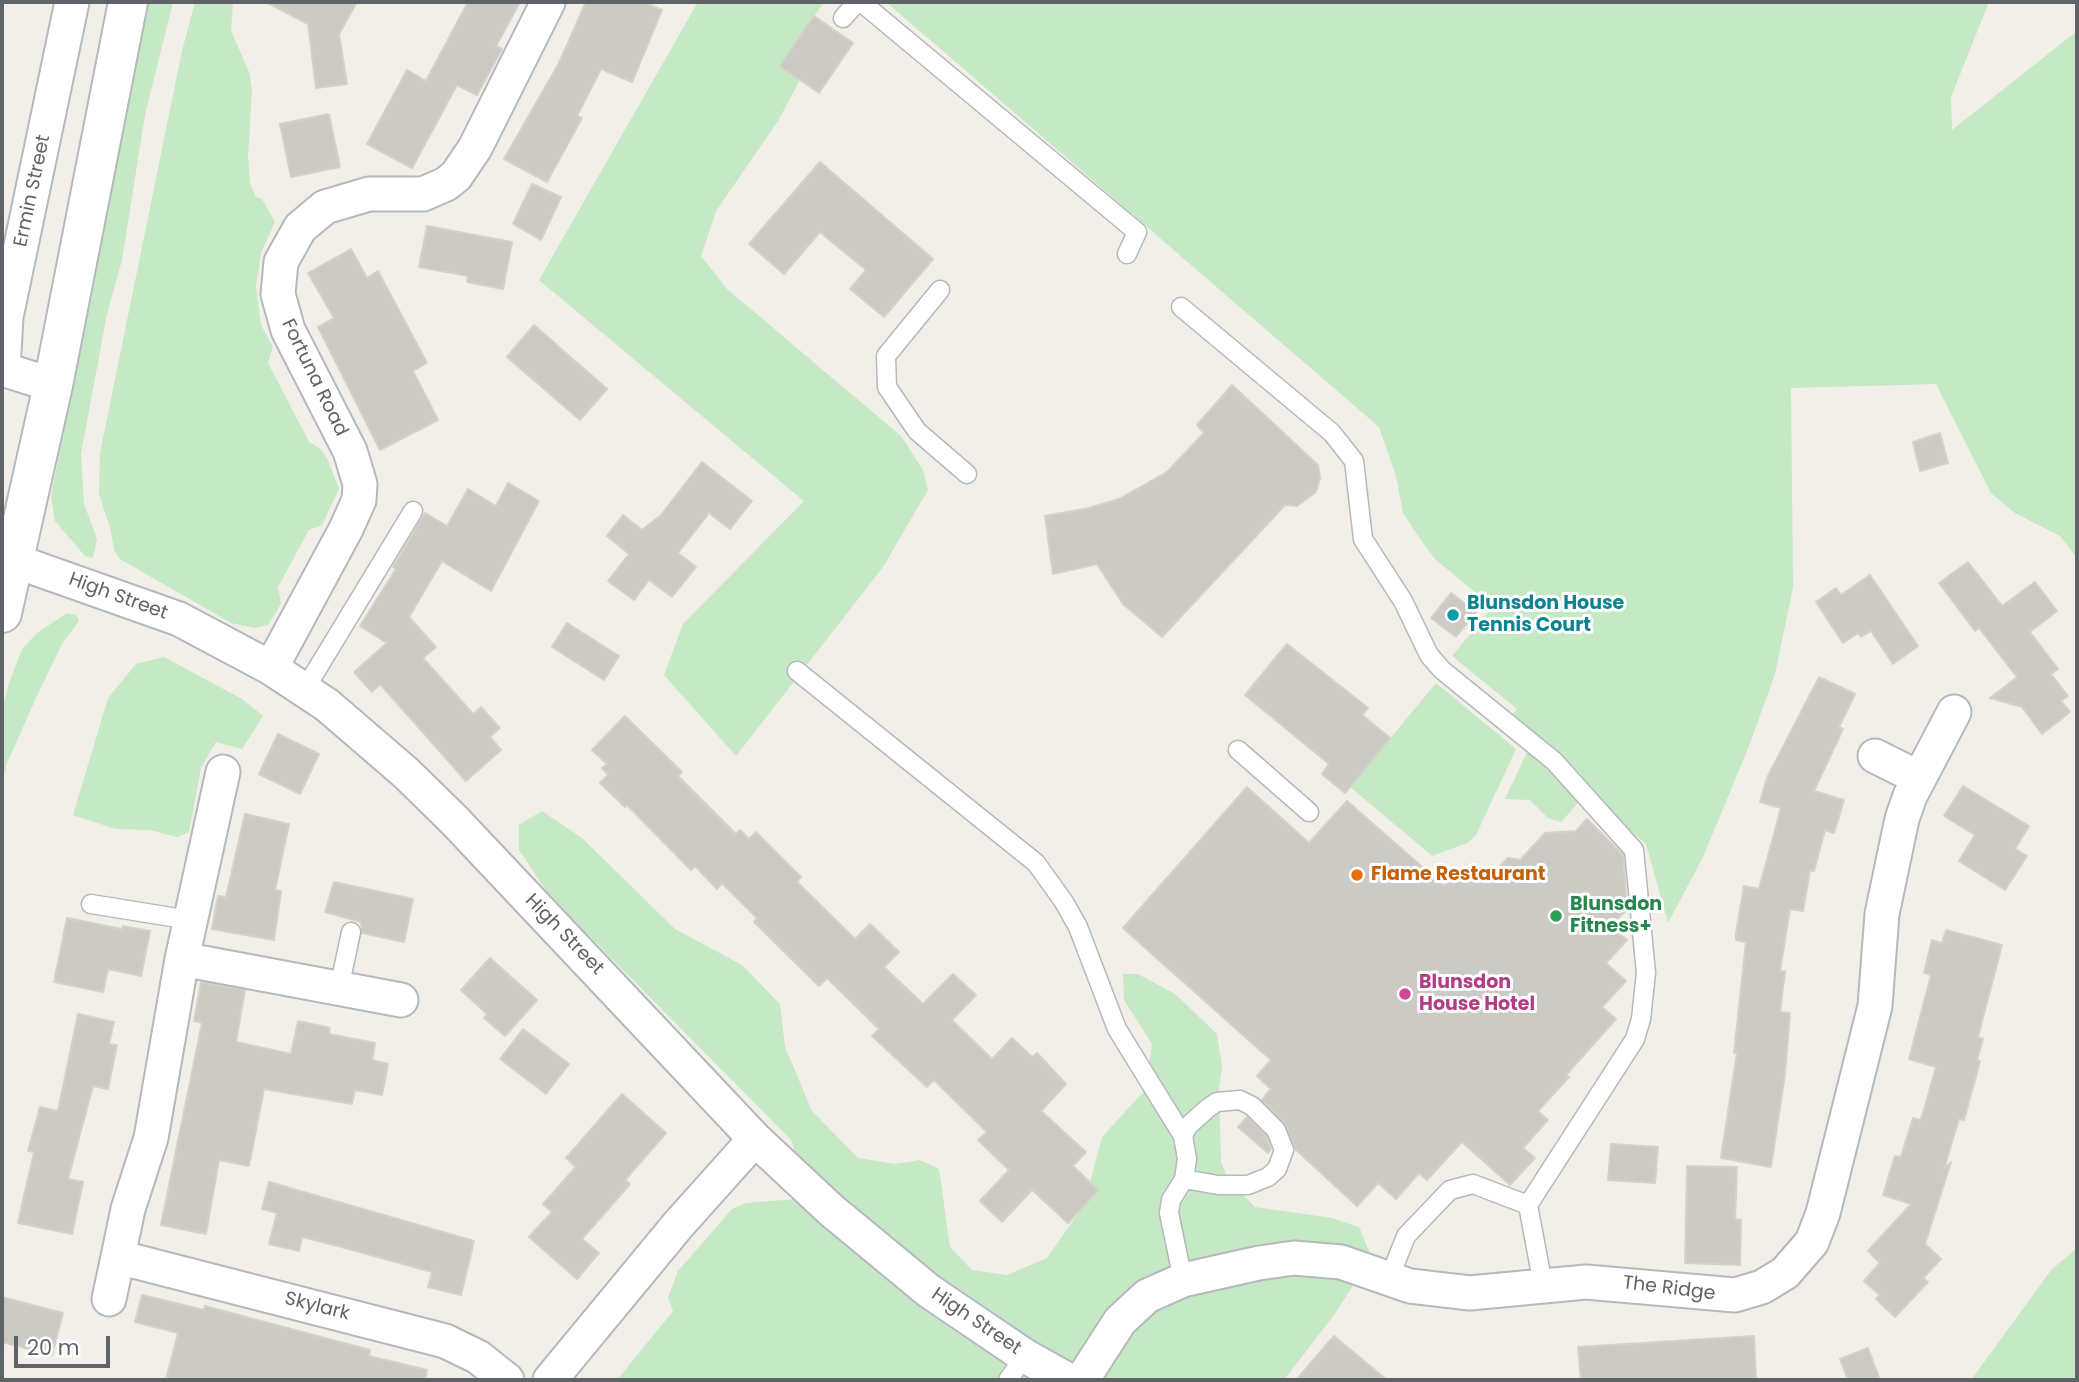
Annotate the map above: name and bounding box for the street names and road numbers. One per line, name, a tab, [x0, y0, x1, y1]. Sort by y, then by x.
street label: Ermin Street	[10, 133, 56, 249]
street label: Fortuna Road	[276, 316, 352, 440]
street label: High Street	[65, 569, 171, 625]
street label: High Street	[520, 890, 608, 980]
street label: The Ridge	[1621, 1272, 1717, 1306]
street label: High Street	[927, 1284, 1025, 1360]
street label: Skylark	[282, 1288, 352, 1326]

